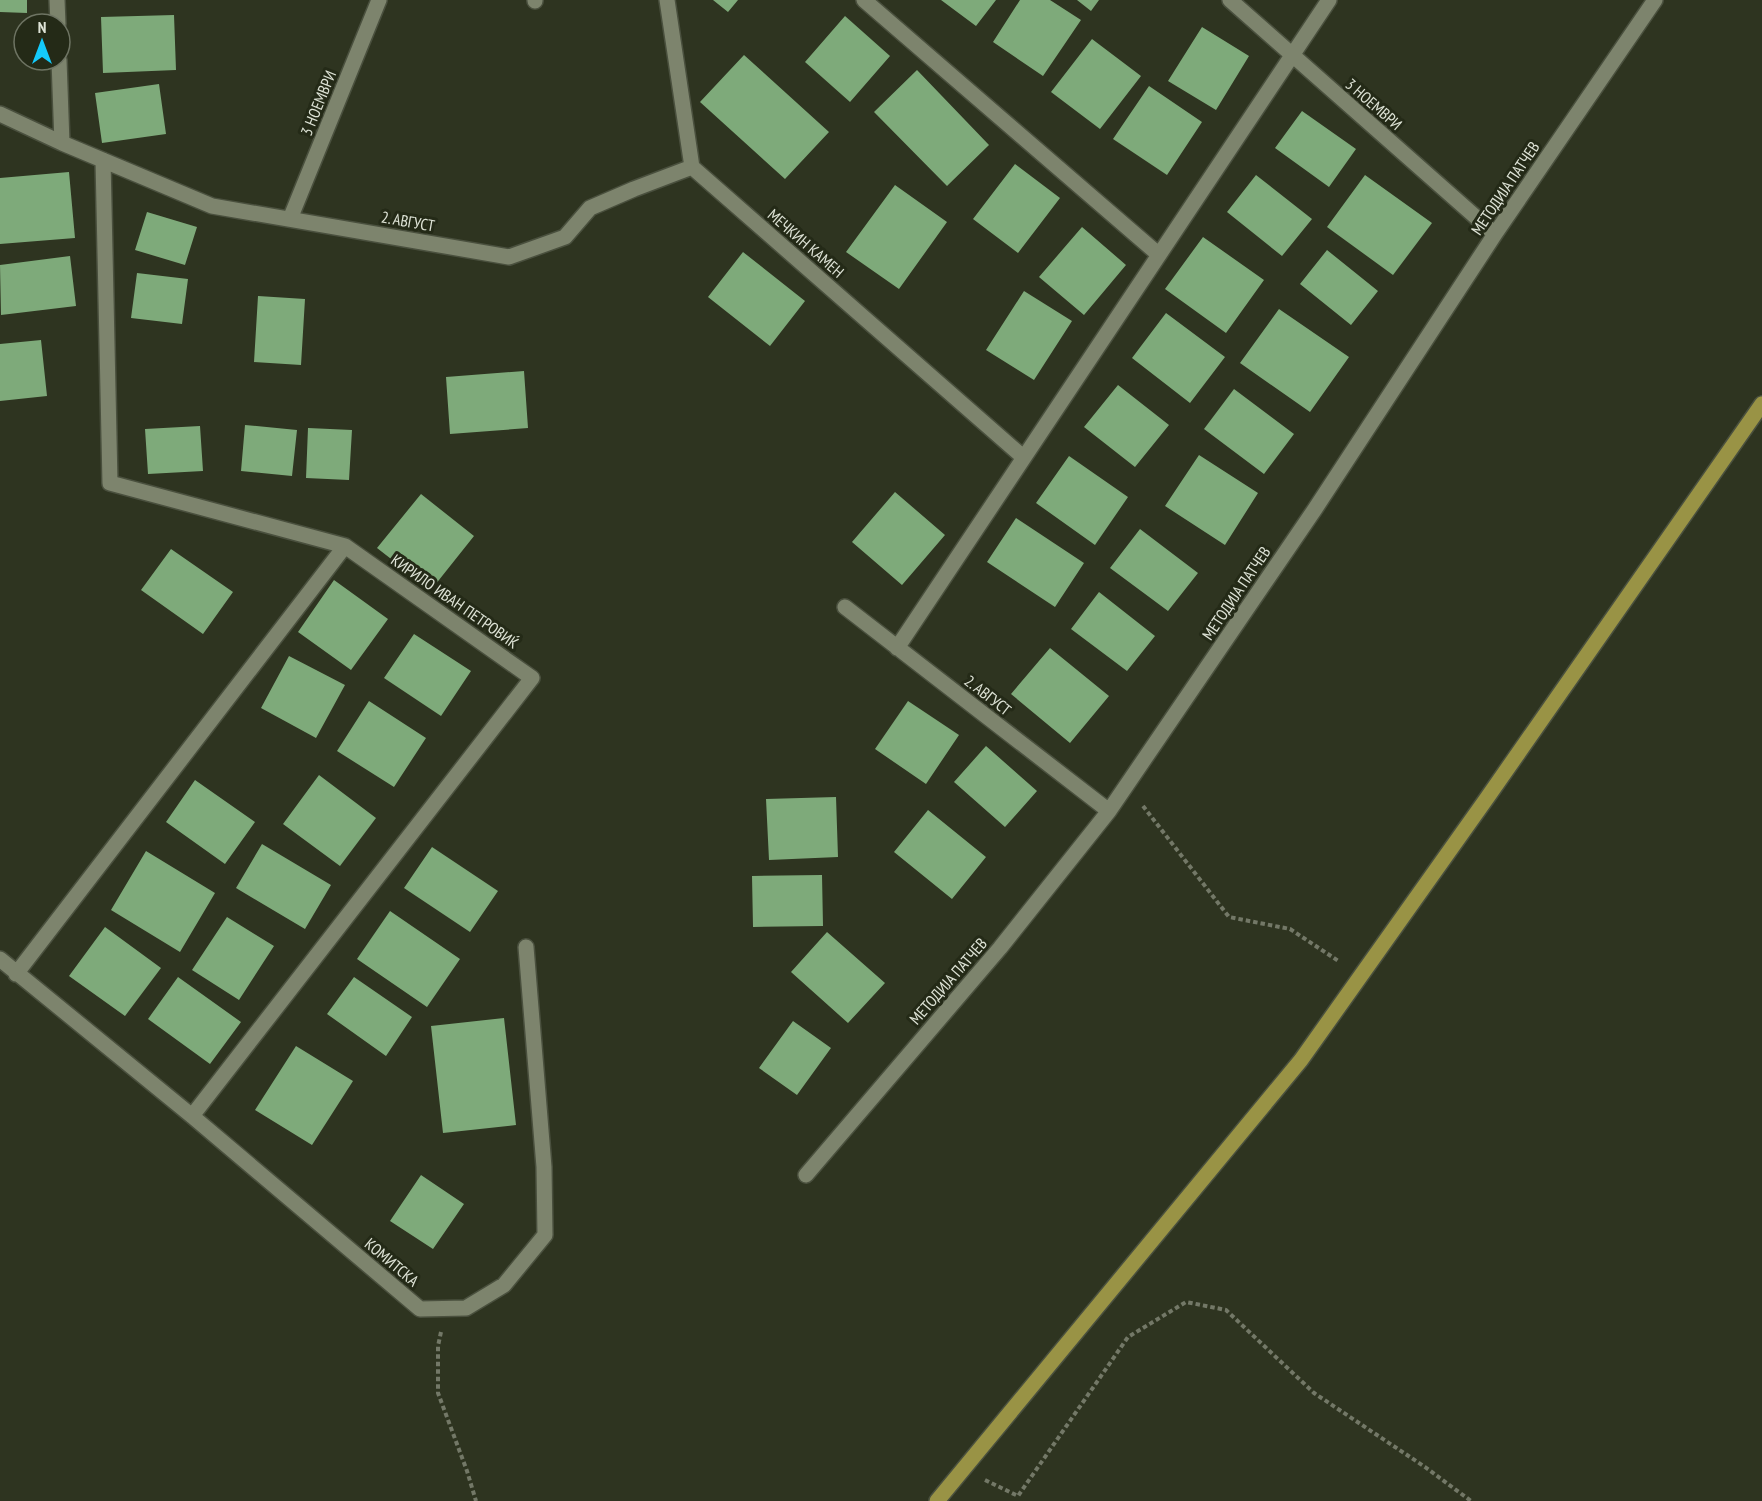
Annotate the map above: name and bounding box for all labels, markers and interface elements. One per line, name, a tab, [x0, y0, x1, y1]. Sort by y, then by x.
north arrow	[12, 12, 72, 72]
text: N	[38, 17, 46, 37]
street label: 3 НОЕМВРИ	[296, 68, 340, 138]
street label: 3 НОЕМВРИ	[1342, 74, 1406, 134]
street label: МЕТОДИJА ПАТЧЕВ	[1466, 138, 1544, 238]
street label: МЕЧКИН КАМЕН	[764, 204, 848, 282]
street label: 2. АВГУСТ	[380, 206, 436, 236]
street label: МЕТОДИJА ПАТЧЕВ	[1197, 543, 1275, 643]
street label: КИРИЛО ИВАН ПЕТРОВИЌ	[387, 550, 523, 653]
street label: 2. АВГУСТ	[961, 671, 1015, 719]
street label: МЕТОДИJА ПАТЧЕВ	[905, 934, 991, 1028]
street label: КОМИТСКА	[361, 1234, 424, 1291]

